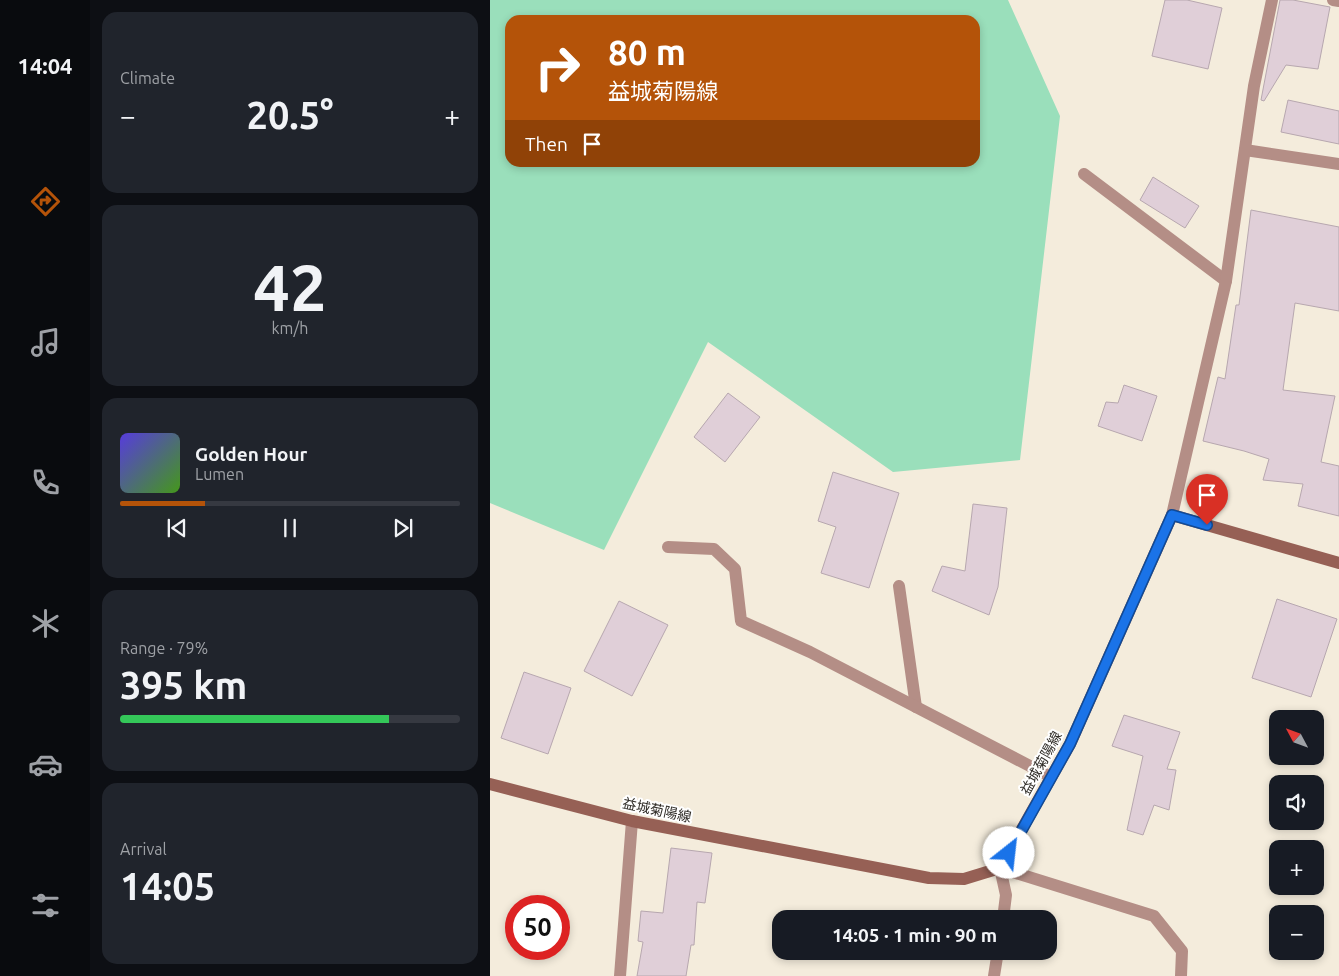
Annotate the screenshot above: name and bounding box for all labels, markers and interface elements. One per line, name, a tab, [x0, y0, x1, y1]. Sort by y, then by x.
text: 80 m	[608, 32, 686, 72]
icon: right	[525, 35, 590, 100]
text: 14:04	[17, 53, 73, 78]
text: Climate	[120, 69, 175, 87]
text: 益城菊陽線	[608, 78, 718, 103]
text: 20.5°	[246, 94, 334, 136]
text: −	[120, 100, 136, 131]
text: +	[444, 100, 460, 131]
icon: arrive	[578, 130, 606, 158]
text: Then	[525, 133, 568, 155]
icon: directions	[28, 184, 63, 219]
text: 42	[253, 250, 327, 323]
text: km/h	[272, 319, 308, 337]
icon: music	[28, 325, 63, 360]
text: Golden Hour	[195, 443, 307, 465]
icon: phone	[28, 465, 63, 500]
text: Lumen	[195, 465, 244, 483]
pin	[1186, 474, 1228, 525]
icon: arrive	[1193, 481, 1221, 509]
icon: previous	[163, 514, 191, 542]
icon: pause	[276, 514, 304, 542]
icon: next	[389, 514, 417, 542]
icon: climate	[28, 606, 63, 641]
text: Range · 79%	[120, 639, 208, 657]
text: 395 km	[120, 664, 247, 706]
north arrow	[1269, 710, 1324, 765]
map controls	[1269, 710, 1324, 960]
street label: 益城菊陽線	[1017, 729, 1065, 797]
icon: car	[28, 747, 63, 782]
button: sound	[1269, 775, 1324, 830]
street label: 益城菊陽線	[621, 795, 693, 825]
position arrow	[982, 826, 1034, 878]
text: Arrival	[120, 840, 167, 858]
button: +	[1269, 840, 1324, 895]
text: 14:05	[120, 865, 215, 907]
icon: filters	[28, 888, 63, 923]
speed limit sign: 50	[505, 895, 570, 960]
button: −	[1269, 905, 1324, 960]
text: 14:05 · 1 min · 90 m	[832, 924, 997, 946]

